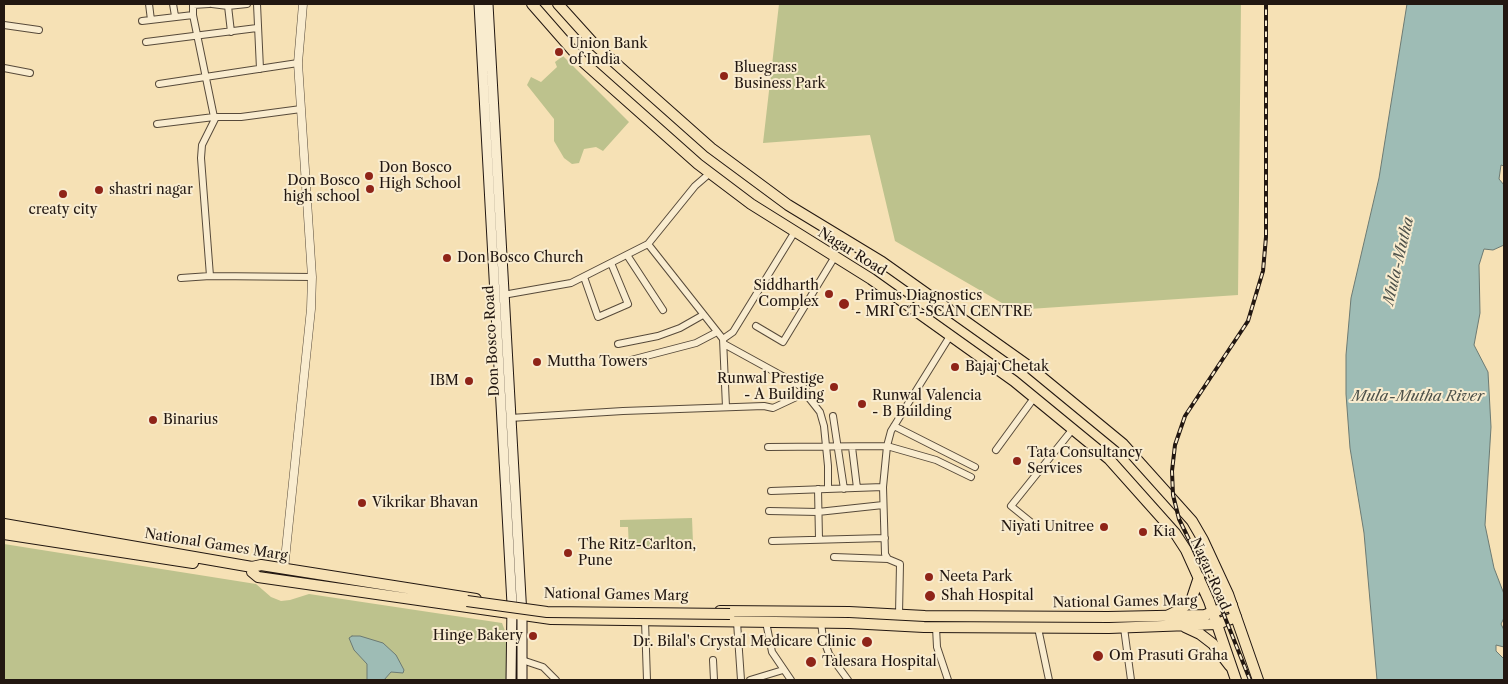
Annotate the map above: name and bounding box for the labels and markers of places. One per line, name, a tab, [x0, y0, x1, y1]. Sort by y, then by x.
place label: Union Bank of India	[569, 36, 648, 68]
marker: Union Bank of India	[553, 46, 565, 58]
place label: Bluegrass Business Park	[734, 60, 826, 92]
marker: Bluegrass Business Park	[718, 70, 730, 82]
place label: Don Bosco High School	[379, 160, 461, 192]
marker: Don Bosco High School	[363, 170, 375, 182]
place label: Don Bosco high school	[284, 173, 360, 206]
place label: shastri nagar	[109, 182, 193, 198]
marker: Don Bosco high school	[364, 183, 376, 195]
marker: shastri nagar	[93, 184, 105, 196]
marker: creaty city	[57, 188, 69, 200]
place label: creaty city	[28, 202, 98, 218]
place label: Don Bosco Church	[457, 250, 584, 266]
marker: Don Bosco Church	[441, 252, 453, 264]
place label: Siddharth Complex	[754, 278, 819, 310]
marker: Siddharth Complex	[823, 288, 835, 300]
place label: Primus Diagnostics - MRI CT-SCAN CENTRE	[855, 288, 1032, 321]
marker: Primus Diagnostics - MRI CT-SCAN CENTRE	[837, 297, 851, 311]
place label: Muttha Towers	[547, 354, 648, 370]
marker: Muttha Towers	[531, 356, 543, 368]
place label: Bajaj Chetak	[965, 359, 1049, 375]
marker: Bajaj Chetak	[949, 361, 961, 373]
place label: Runwal Prestige - A Building	[717, 371, 824, 404]
place label: IBM	[430, 373, 459, 389]
marker: IBM	[463, 375, 475, 387]
marker: Runwal Prestige - A Building	[828, 381, 840, 393]
place label: Runwal Valencia - B Building	[872, 388, 982, 421]
marker: Runwal Valencia - B Building	[856, 398, 868, 410]
place label: Binarius	[163, 412, 218, 428]
marker: Binarius	[147, 414, 159, 426]
place label: Tata Consultancy Services	[1027, 445, 1143, 478]
marker: Tata Consultancy Services	[1011, 455, 1023, 467]
place label: Vikrikar Bhavan	[372, 495, 478, 511]
marker: Vikrikar Bhavan	[356, 497, 368, 509]
place label: Niyati Unitree	[1001, 519, 1094, 535]
marker: Niyati Unitree	[1098, 521, 1110, 533]
place label: Kia	[1153, 524, 1176, 540]
marker: Kia	[1137, 526, 1149, 538]
place label: The Ritz-Carlton, Pune	[578, 537, 696, 570]
marker: The Ritz-Carlton, Pune	[562, 547, 574, 559]
place label: Neeta Park	[939, 569, 1012, 585]
marker: Neeta Park	[923, 571, 935, 583]
place label: Shah Hospital	[941, 588, 1034, 604]
marker: Shah Hospital	[923, 589, 937, 603]
place label: Hinge Bakery	[433, 628, 523, 644]
marker: Hinge Bakery	[527, 630, 539, 642]
place label: Dr. Bilal's Crystal Medicare Clinic	[633, 634, 856, 650]
marker: Dr. Bilal's Crystal Medicare Clinic	[860, 635, 874, 649]
place label: Om Prasuti Graha	[1109, 648, 1228, 664]
marker: Om Prasuti Graha	[1091, 649, 1105, 663]
place label: Talesara Hospital	[822, 654, 937, 670]
marker: Talesara Hospital	[804, 655, 818, 669]

